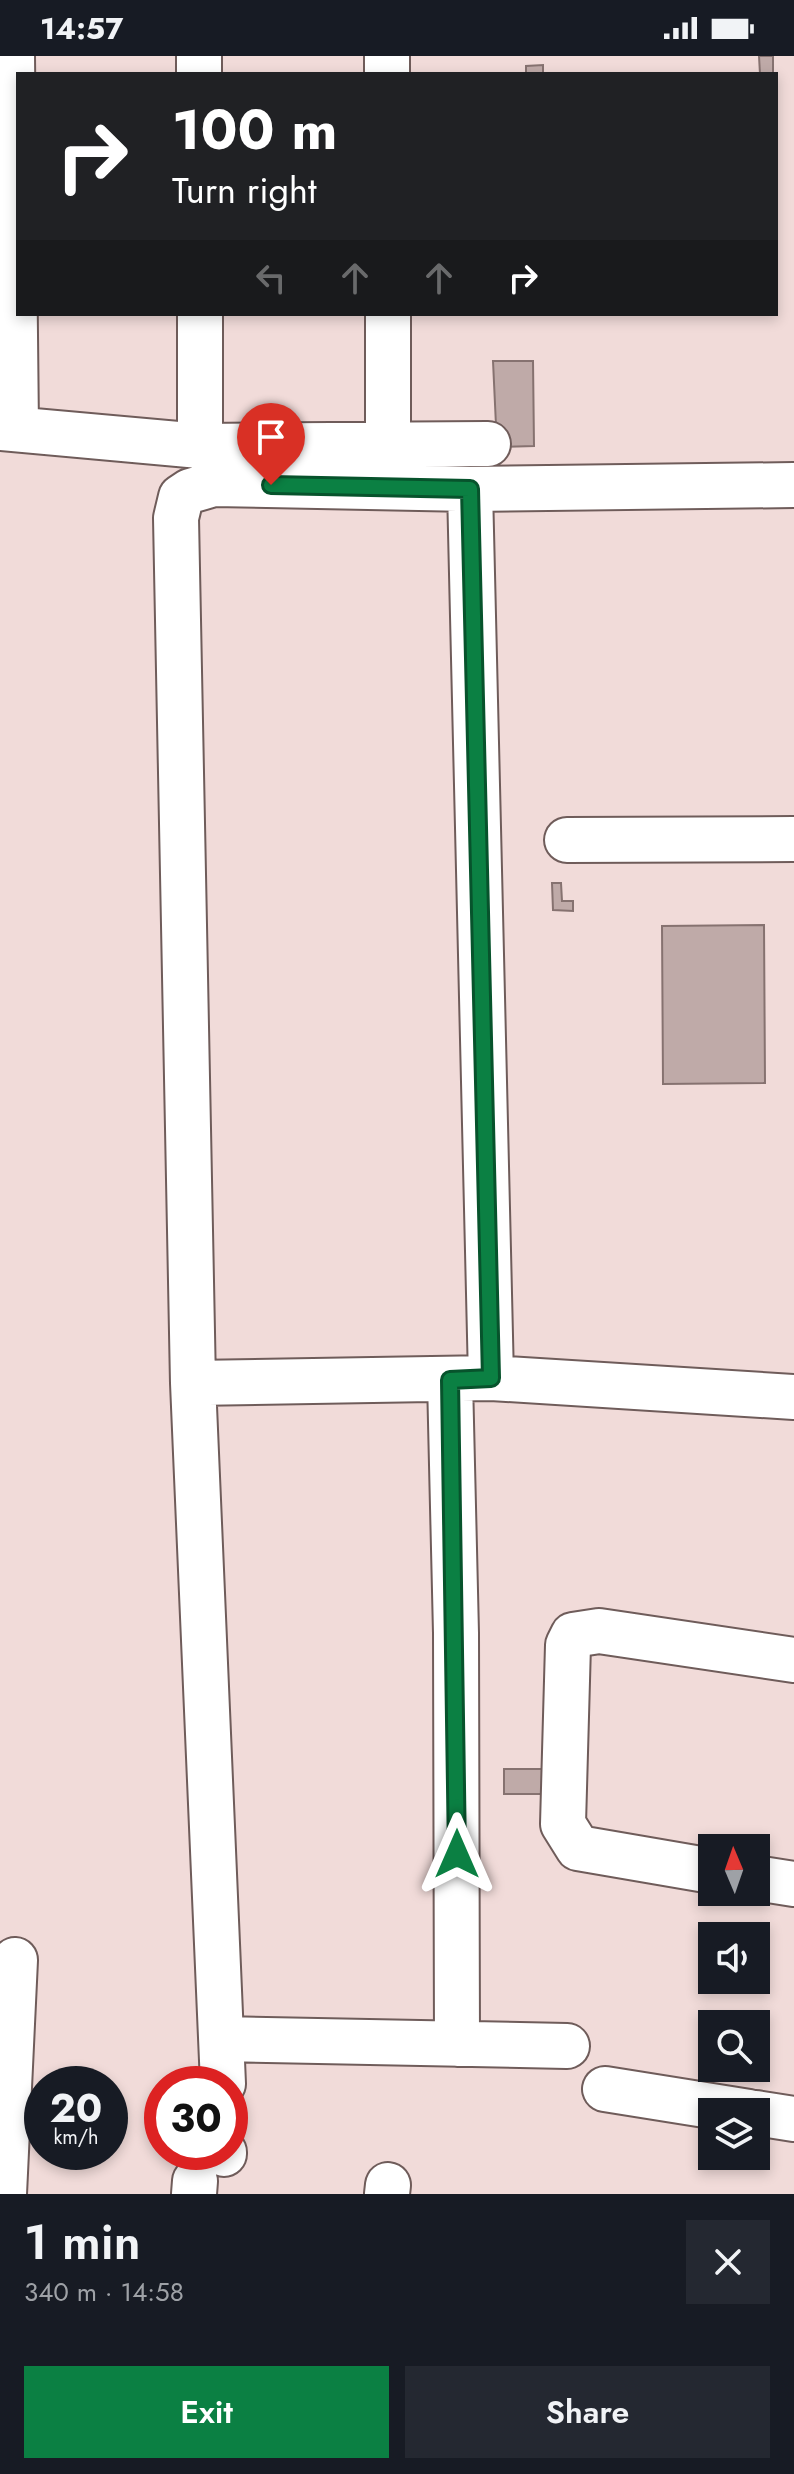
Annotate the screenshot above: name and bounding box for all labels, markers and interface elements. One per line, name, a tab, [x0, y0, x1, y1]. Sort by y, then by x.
text: 14:57	[40, 7, 123, 50]
text: 100 m	[172, 89, 337, 170]
icon: right	[40, 104, 144, 208]
text: Turn right	[172, 164, 317, 216]
icon: left	[249, 256, 293, 300]
icon: ahead	[333, 256, 377, 300]
icon: ahead	[417, 256, 461, 300]
icon: right	[501, 256, 545, 300]
pin	[237, 403, 305, 485]
icon: arrive	[249, 415, 293, 459]
position arrow	[415, 1812, 499, 1896]
north arrow	[698, 1834, 770, 1906]
map controls	[698, 1834, 770, 2170]
button: sound	[698, 1922, 770, 1994]
button: search	[698, 2010, 770, 2082]
speed limit sign: 30	[144, 2066, 248, 2170]
text: 20	[50, 2079, 102, 2137]
button: layers	[698, 2098, 770, 2170]
text: km/h	[53, 2123, 99, 2152]
text: 1 min	[24, 2208, 141, 2277]
button: close	[686, 2220, 770, 2304]
text: 340 m · 14:58	[24, 2273, 184, 2311]
button: Exit	[24, 2366, 389, 2458]
button: Share	[405, 2366, 770, 2458]

